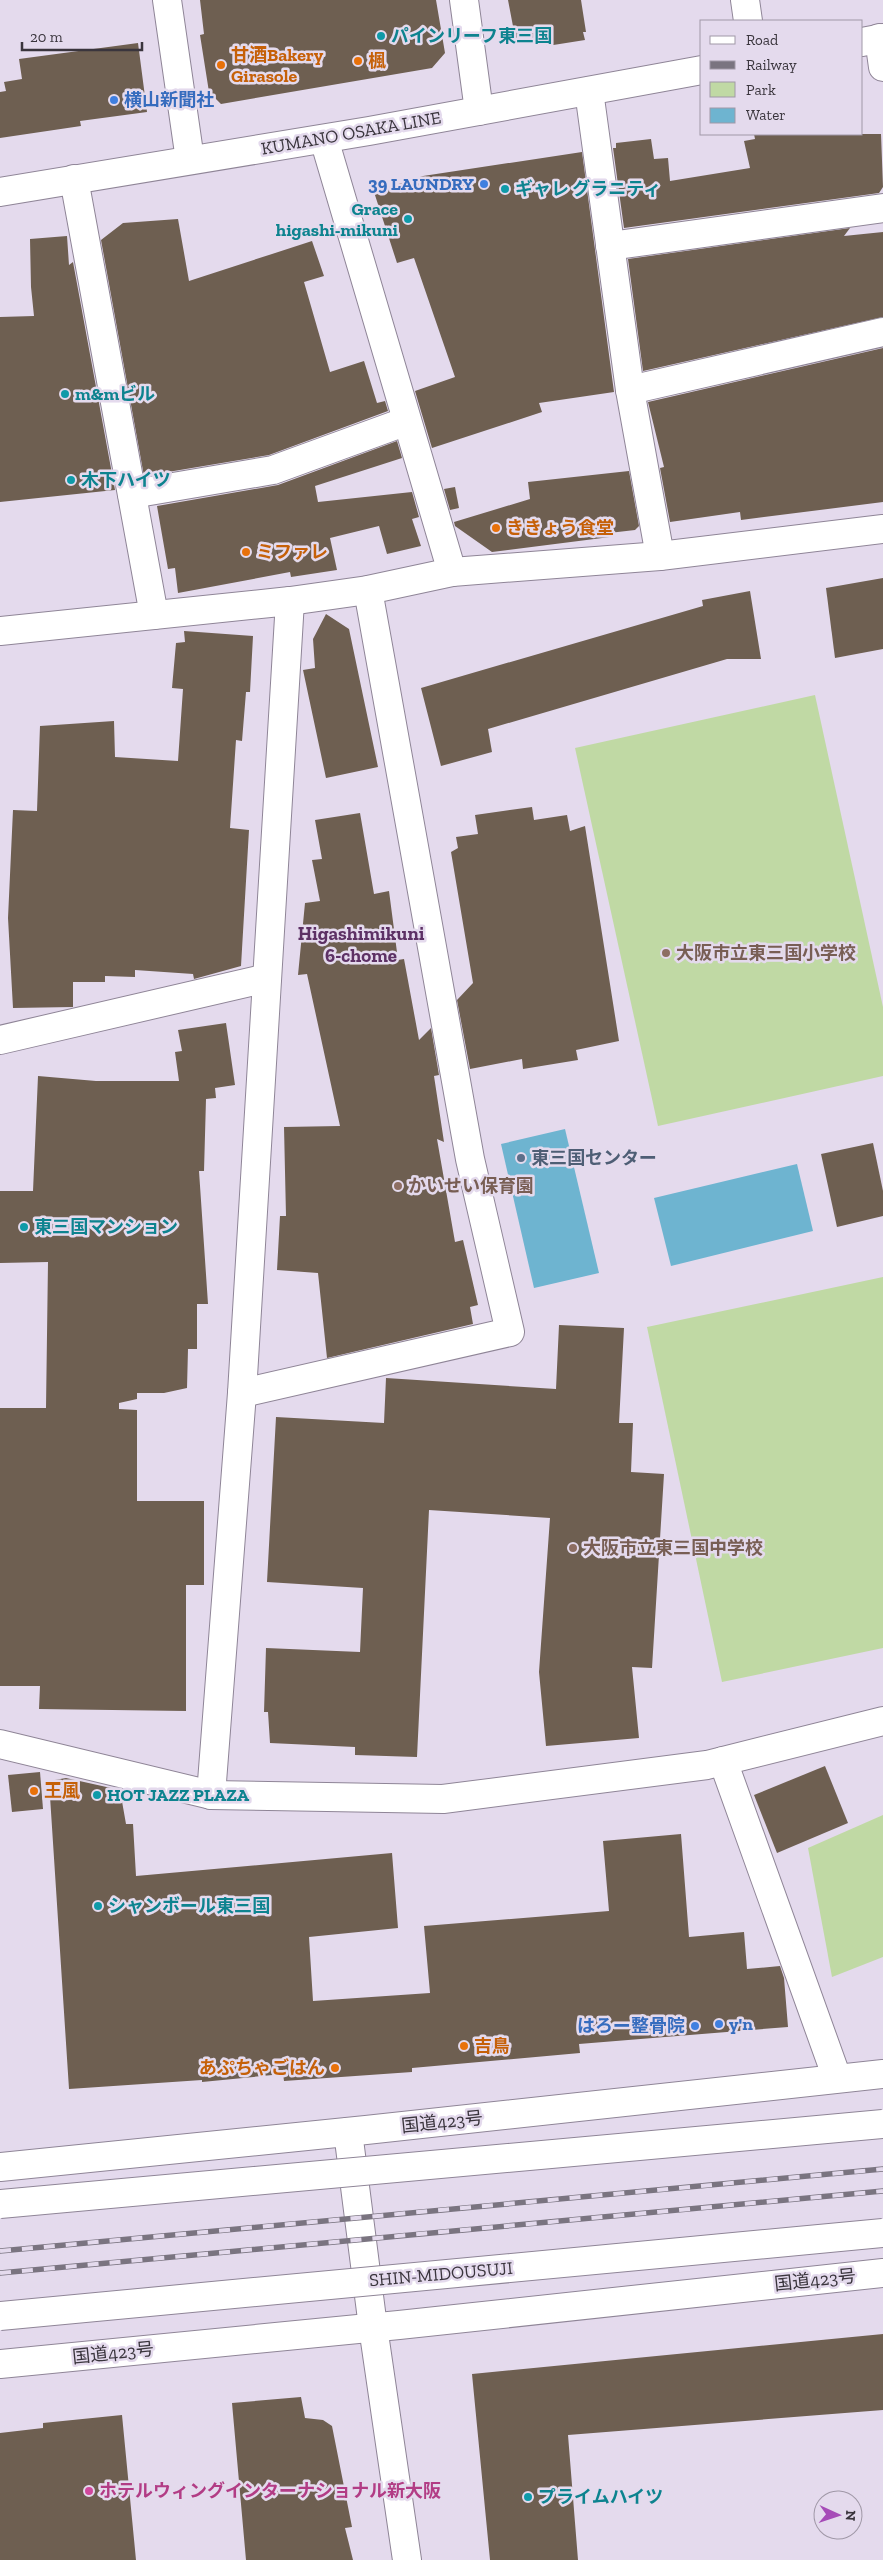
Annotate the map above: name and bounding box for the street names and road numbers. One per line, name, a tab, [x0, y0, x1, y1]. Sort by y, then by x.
street label: KUMANO OSAKA LINE	[259, 106, 443, 160]
street label: 国道423号	[400, 2107, 484, 2137]
street label: SHIN-MIDOUSUJI	[368, 2257, 514, 2291]
street label: 国道423号	[773, 2265, 857, 2295]
street label: 国道423号	[71, 2338, 155, 2368]

